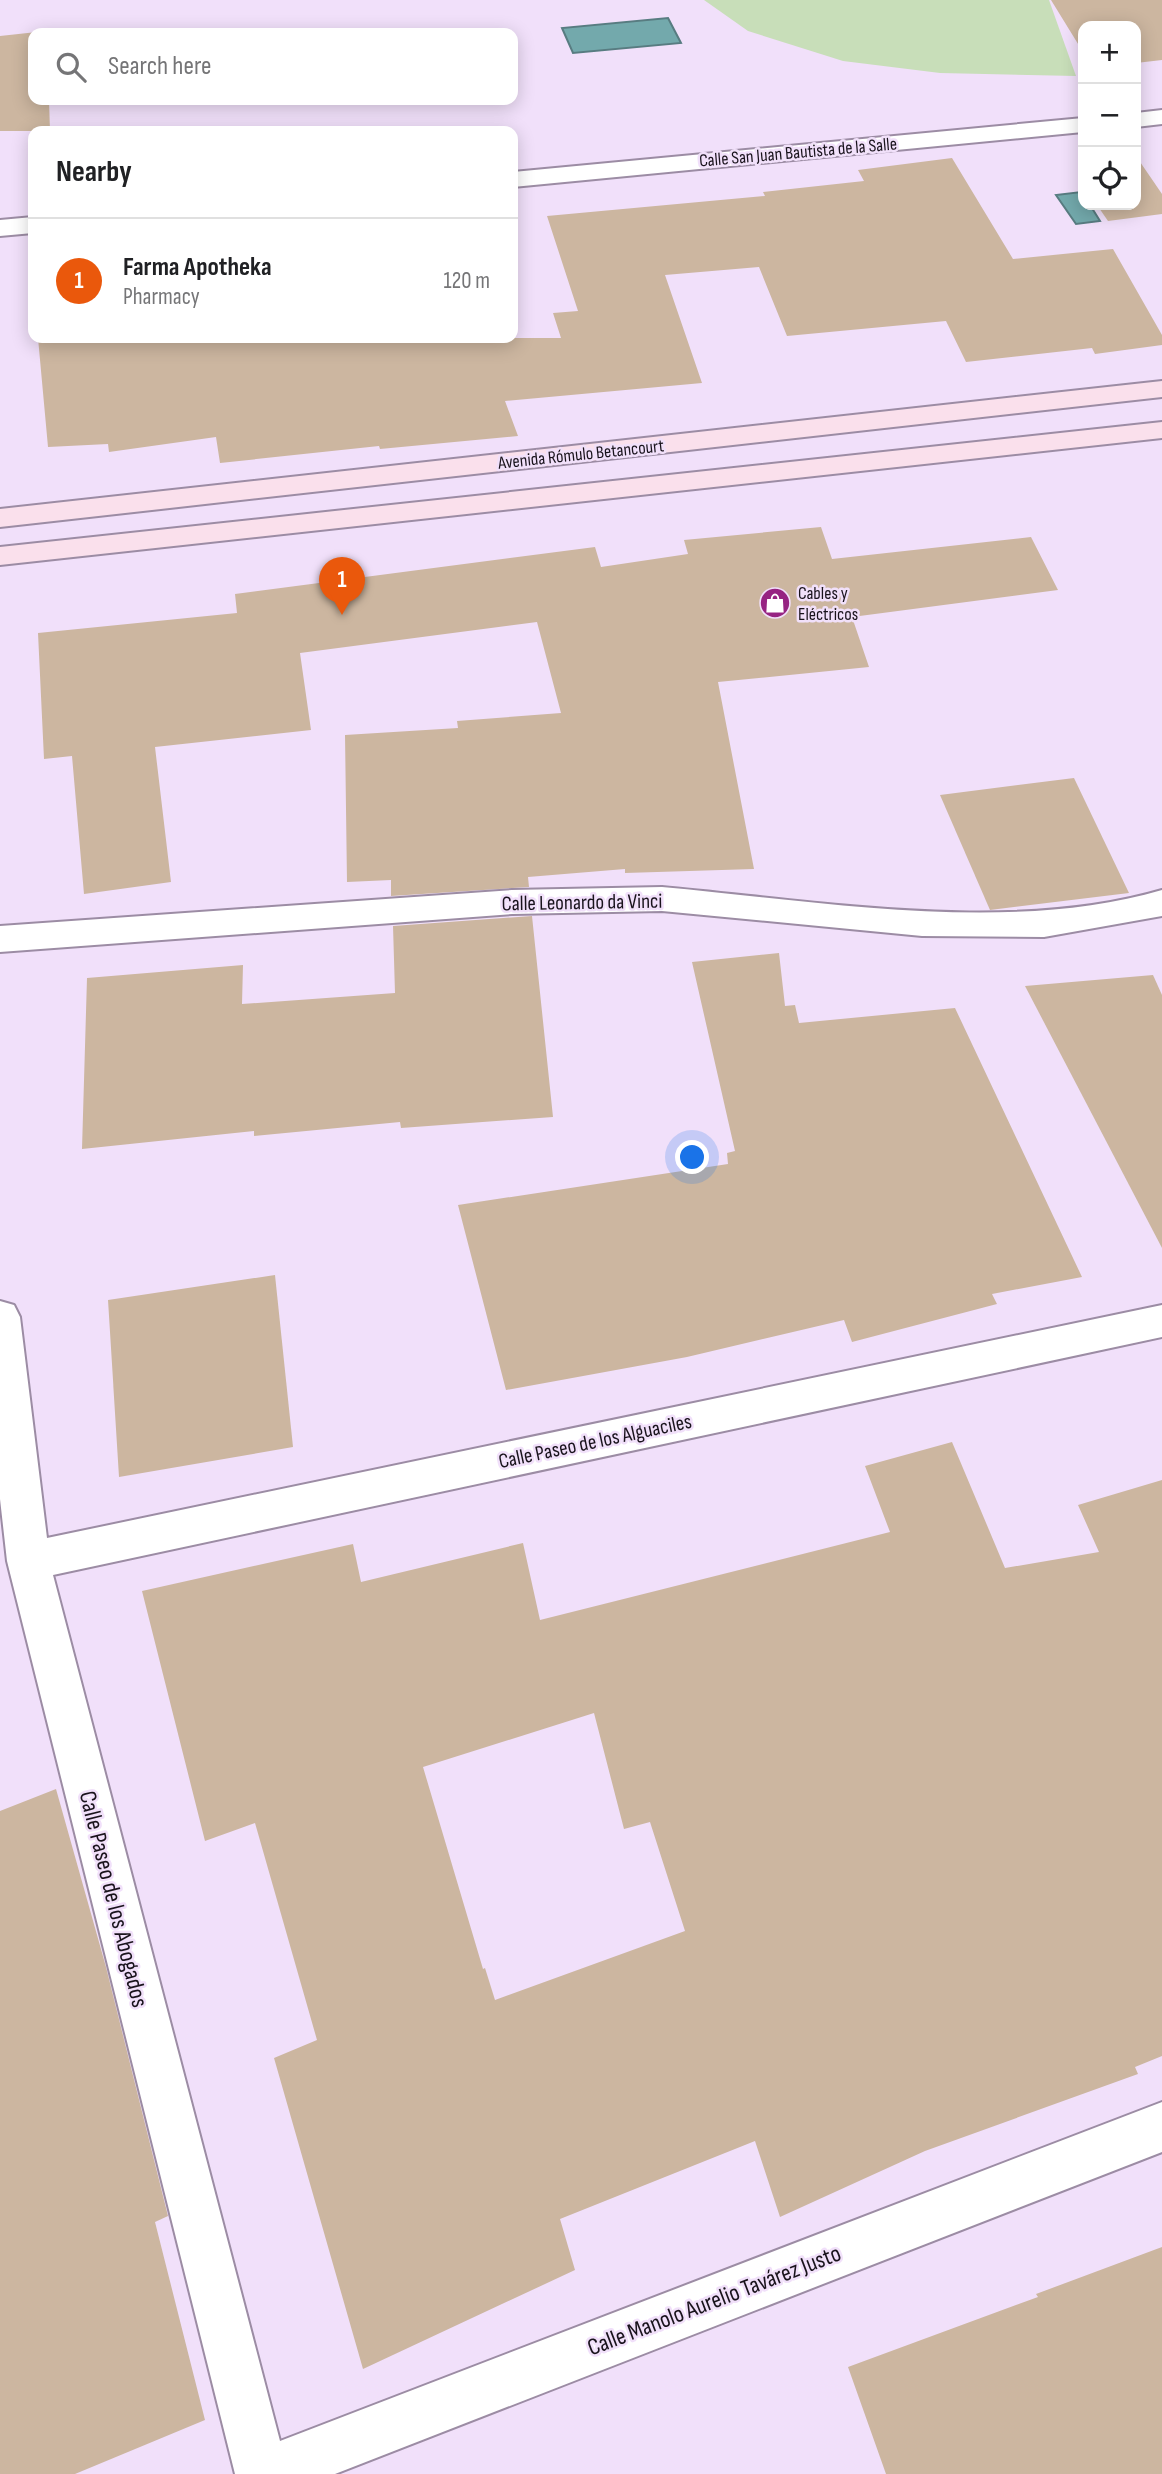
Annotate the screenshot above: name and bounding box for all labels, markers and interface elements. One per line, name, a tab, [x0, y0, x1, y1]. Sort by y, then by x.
map controls	[1078, 21, 1141, 210]
button: +	[1078, 21, 1141, 84]
search box	[28, 28, 518, 105]
icon: search	[52, 48, 90, 86]
text: Search here	[108, 51, 211, 82]
button: −	[1078, 84, 1141, 147]
street label: Calle San Juan Bautista de la Salle	[698, 133, 898, 172]
button: locate	[1078, 147, 1141, 210]
text: Nearby	[56, 154, 132, 190]
text: Farma Apotheka	[123, 252, 272, 283]
text: 1	[74, 267, 84, 295]
text: 120 m	[444, 267, 490, 295]
text: Pharmacy	[123, 283, 200, 311]
street label: Avenida Rómulo Betancourt	[496, 435, 665, 474]
pin: 1	[319, 557, 365, 615]
place label: Cables y Eléctricos	[798, 583, 858, 625]
shop icon: Cables y Eléctricos	[758, 586, 792, 620]
street label: Calle Leonardo da Vinci	[501, 889, 663, 916]
your location	[675, 1140, 709, 1174]
street label: Calle Paseo de los Alguaciles	[496, 1409, 694, 1474]
street label: Calle Paseo de los Abogados	[73, 1788, 154, 2010]
street label: Calle Manolo Aurelio Tavárez Justo	[583, 2239, 845, 2362]

